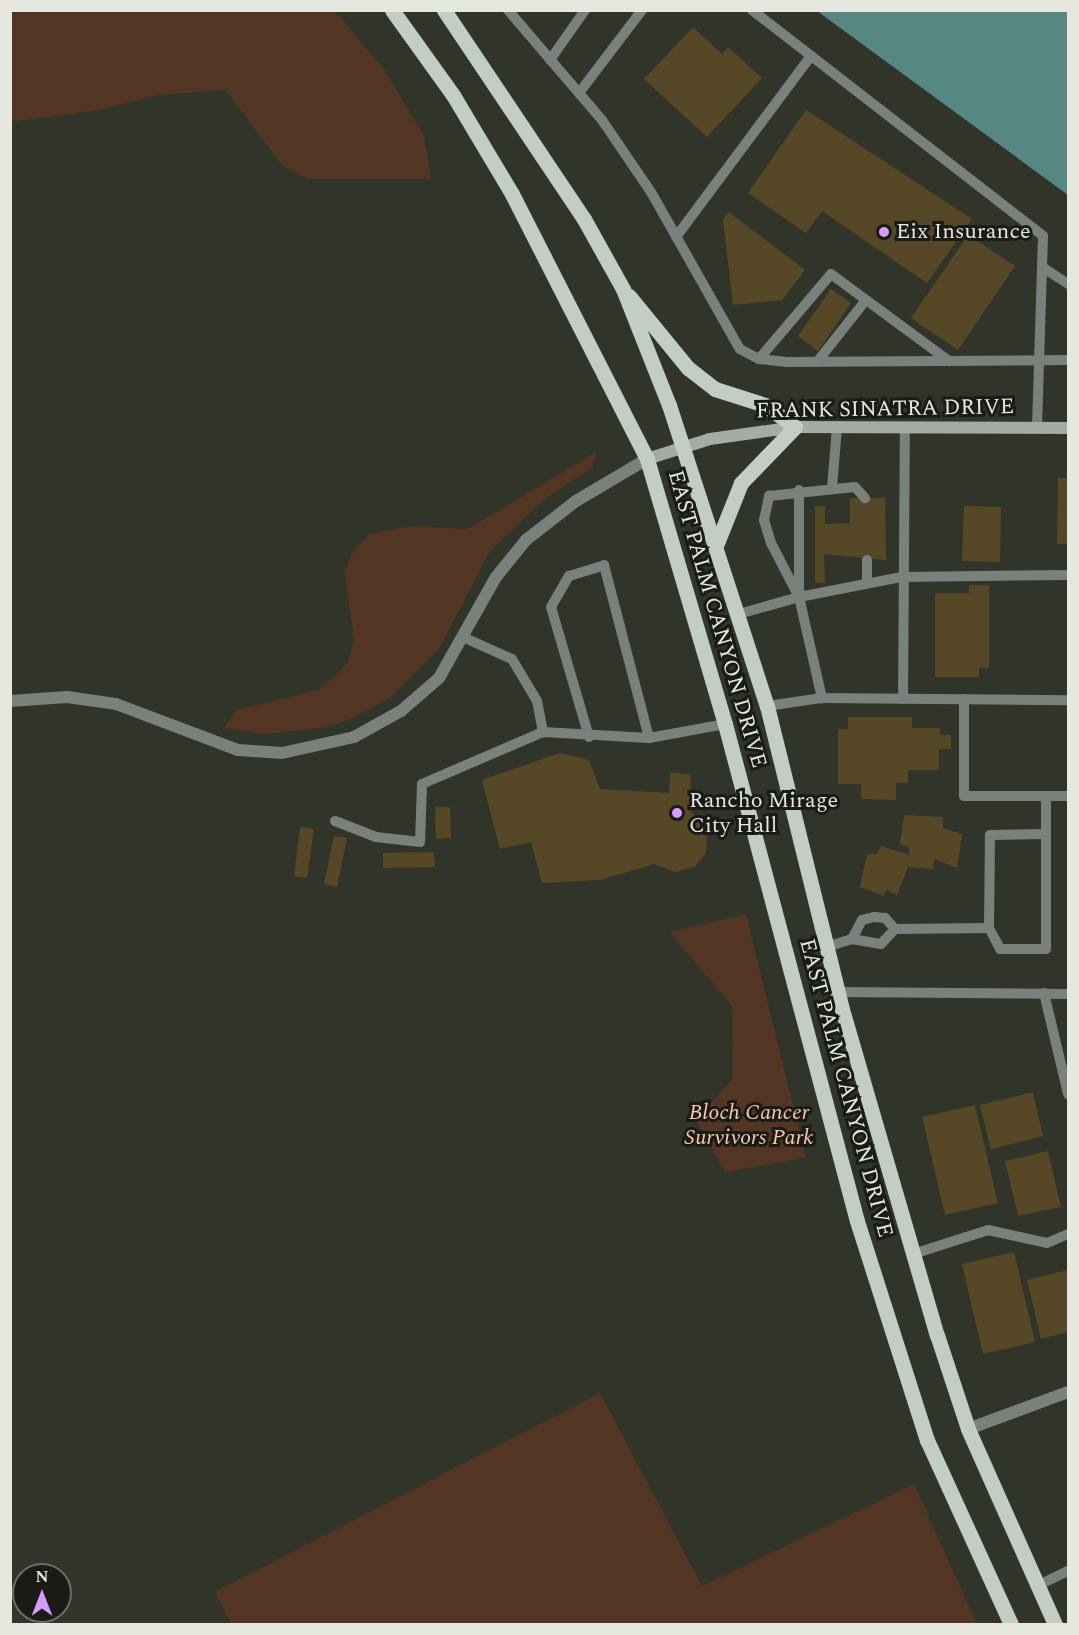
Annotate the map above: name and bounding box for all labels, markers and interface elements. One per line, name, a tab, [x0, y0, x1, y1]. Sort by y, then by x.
place label: Eix Insurance	[896, 219, 1031, 245]
marker: Eix Insurance	[877, 225, 891, 239]
street label: FRANK SINATRA DRIVE	[756, 394, 1014, 424]
street label: EAST PALM CANYON DRIVE	[662, 467, 772, 771]
place label: Rancho Mirage City Hall	[689, 787, 838, 838]
marker: Rancho Mirage City Hall	[670, 806, 684, 820]
street label: EAST PALM CANYON DRIVE	[793, 936, 899, 1240]
park label: Bloch Cancer Survivors Park	[684, 1099, 814, 1150]
north arrow	[12, 1563, 72, 1623]
text: N	[35, 1565, 49, 1589]

